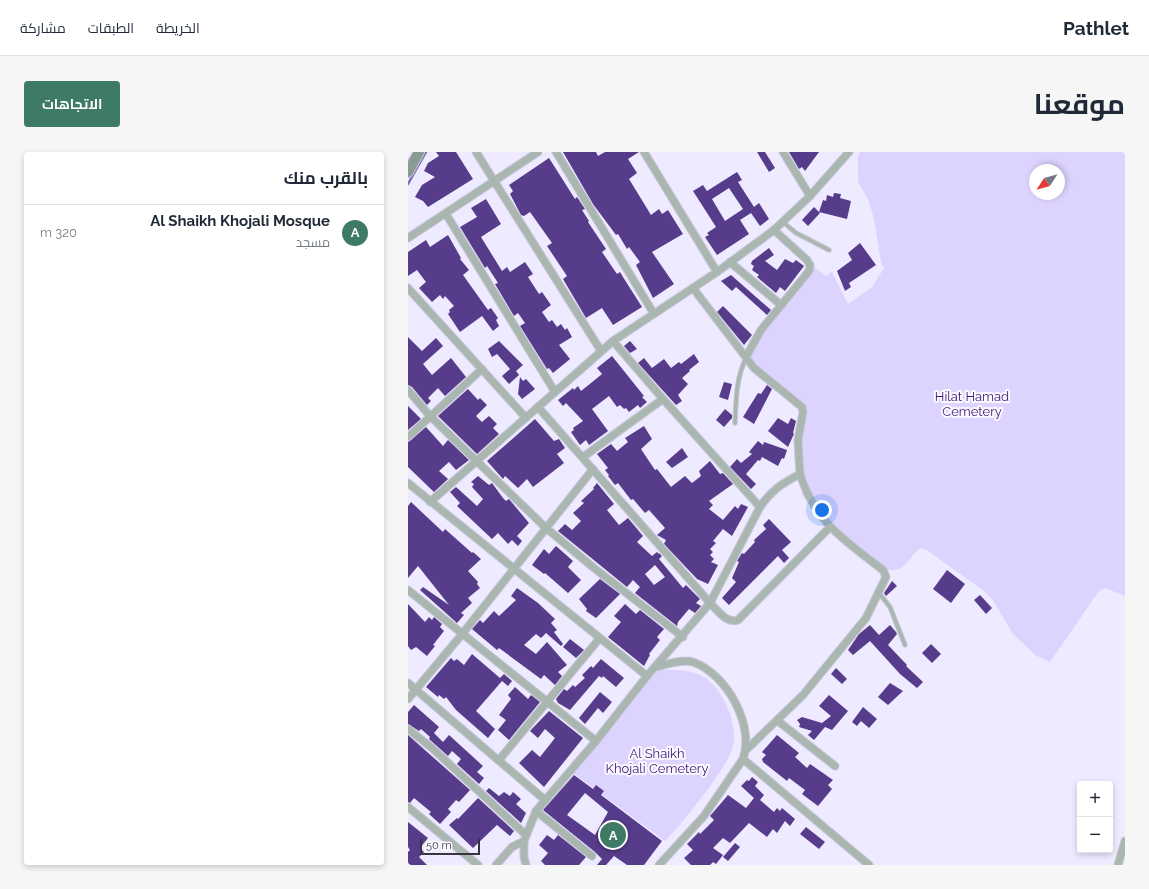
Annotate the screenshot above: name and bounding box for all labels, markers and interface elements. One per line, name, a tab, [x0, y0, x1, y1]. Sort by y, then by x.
text: Pathlet	[1063, 17, 1129, 39]
text: مشاركة	[20, 20, 66, 36]
text: الطبقات	[88, 20, 134, 36]
text: الخريطة	[156, 20, 200, 36]
button: الاتجاهات	[24, 81, 120, 127]
text: موقعنا	[1034, 88, 1125, 121]
north arrow	[1029, 164, 1065, 200]
text: بالقرب منك	[284, 168, 368, 188]
text: Al Shaikh Khojali Mosque	[150, 212, 330, 230]
text: 320 m	[40, 225, 77, 240]
text: A	[351, 225, 359, 240]
text: مسجد	[296, 235, 330, 250]
park label: Hilat Hamad Cemetery	[935, 389, 1009, 419]
your location	[812, 500, 832, 520]
park label: Al Shaikh Khojali Cemetery	[606, 746, 708, 776]
map controls	[1077, 781, 1113, 853]
button: +	[1077, 781, 1113, 817]
button: −	[1077, 817, 1113, 853]
pin: A	[600, 820, 626, 850]
scale bar	[420, 837, 480, 856]
text: 50 m	[426, 839, 452, 852]

